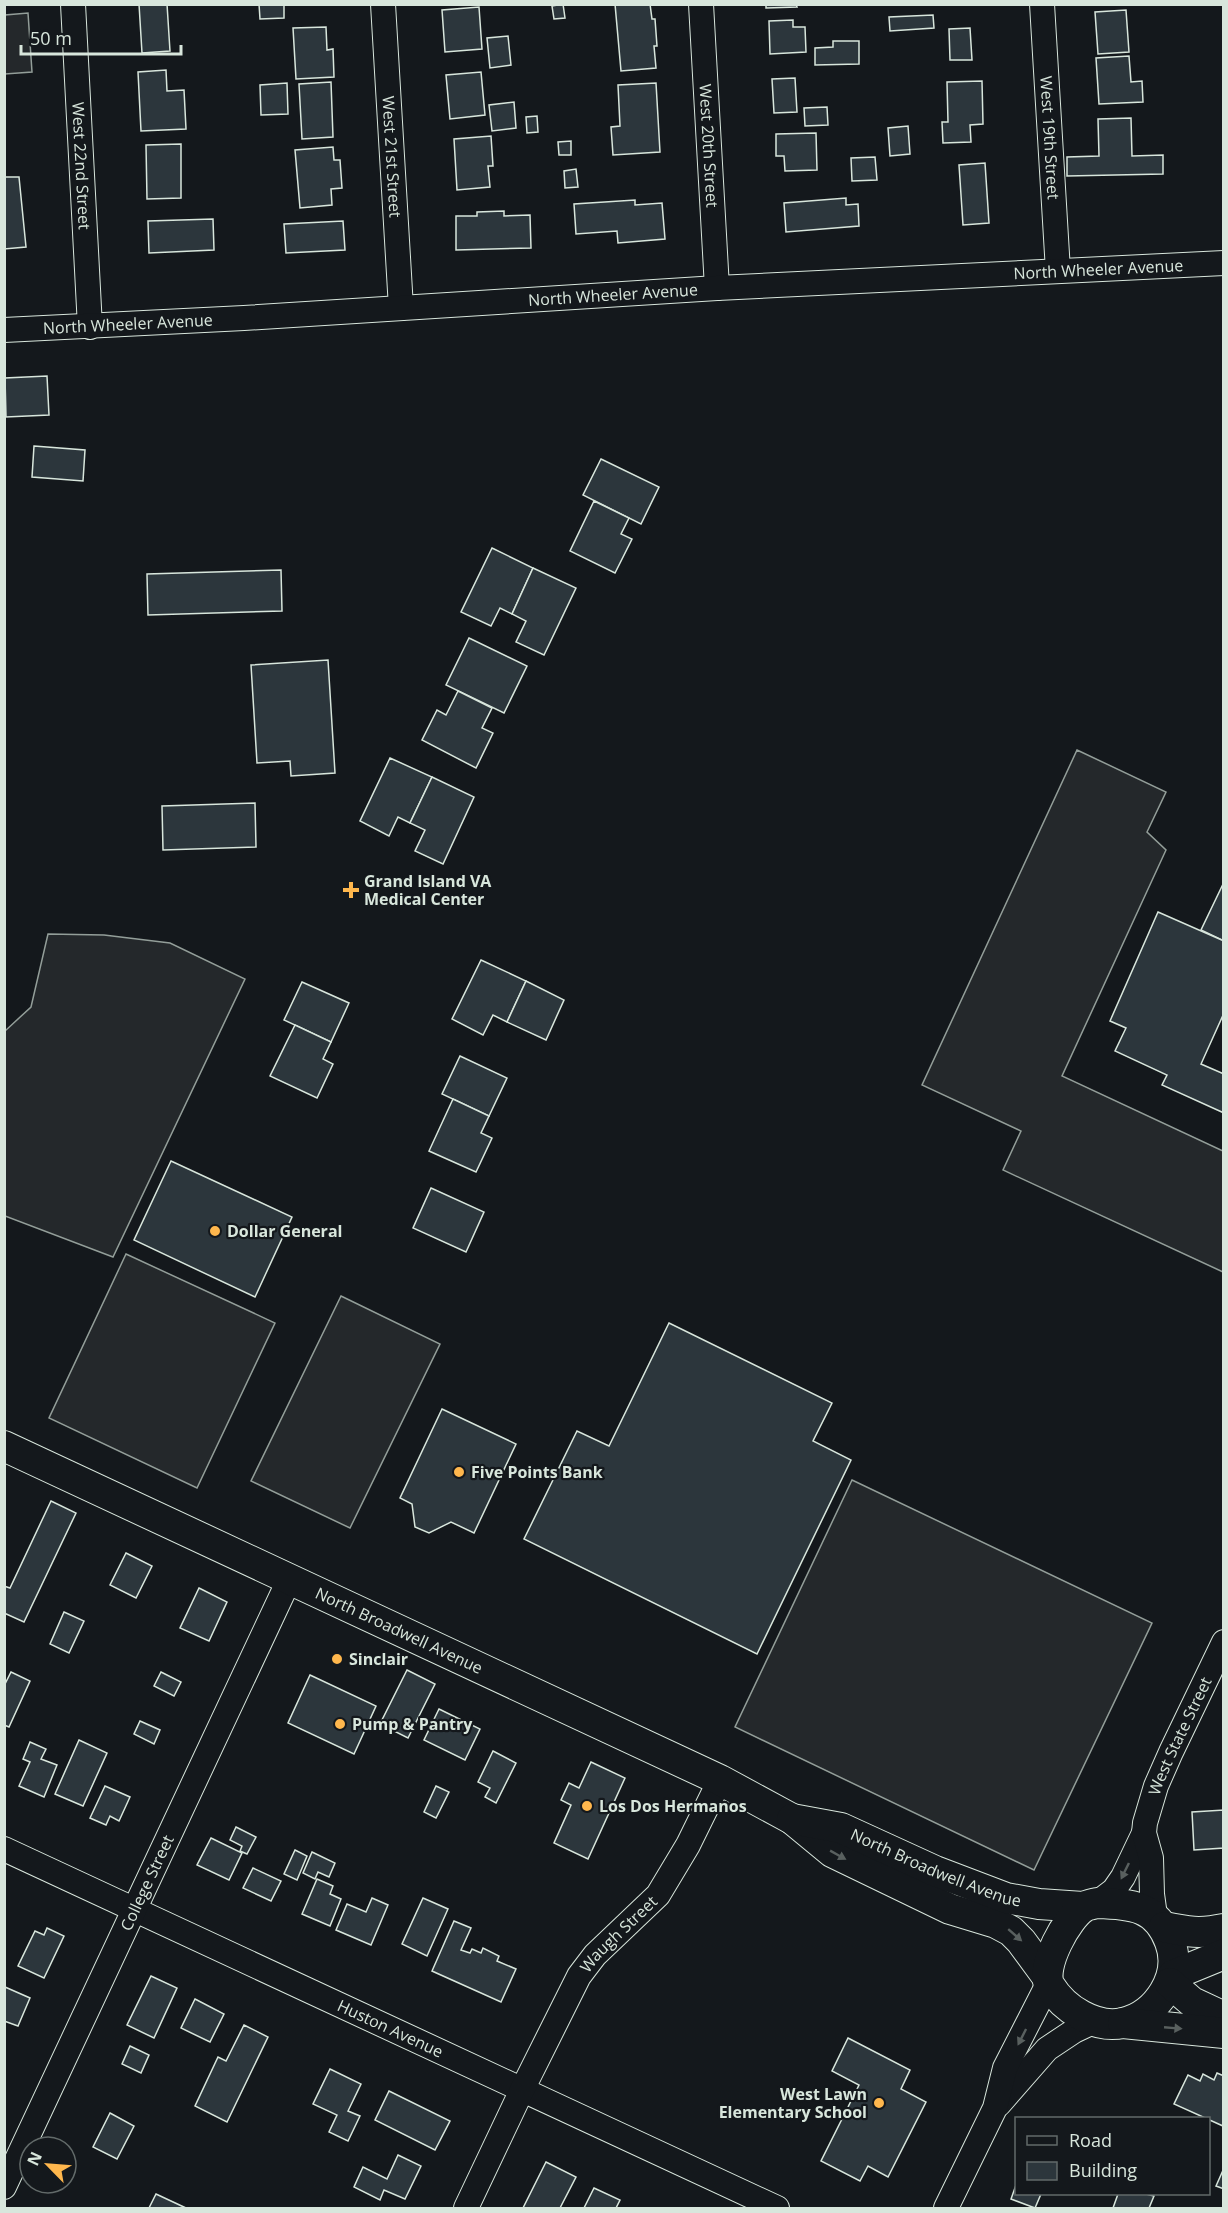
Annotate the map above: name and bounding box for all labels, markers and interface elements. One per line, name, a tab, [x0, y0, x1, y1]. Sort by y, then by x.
scale bar	[21, 18, 182, 56]
text: 50 m	[30, 26, 72, 50]
street label: West 19th Street	[1035, 75, 1065, 201]
street label: West 20th Street	[695, 83, 723, 209]
street label: West 21st Street	[377, 95, 407, 218]
street label: West 22nd Street	[67, 101, 96, 231]
street label: North Wheeler Avenue	[1013, 254, 1184, 284]
street label: North Wheeler Avenue	[527, 278, 698, 311]
street label: North Wheeler Avenue	[42, 309, 213, 339]
place label: Grand Island VA Medical Center	[364, 870, 492, 910]
marker: Grand Island VA Medical Center	[342, 881, 360, 899]
place label: Dollar General	[227, 1220, 342, 1242]
marker: Dollar General	[208, 1224, 222, 1238]
place label: Five Points Bank	[471, 1461, 603, 1483]
marker: Five Points Bank	[452, 1465, 466, 1479]
street label: North Broadwell Avenue	[312, 1582, 486, 1679]
place label: Sinclair	[349, 1648, 408, 1670]
marker: Sinclair	[330, 1652, 344, 1666]
street label: West State Street	[1143, 1673, 1217, 1798]
place label: Pump & Pantry	[352, 1713, 473, 1735]
marker: Pump & Pantry	[333, 1717, 347, 1731]
place label: Los Dos Hermanos	[599, 1795, 747, 1817]
marker: Los Dos Hermanos	[580, 1799, 594, 1813]
street label: North Broadwell Avenue	[847, 1823, 1023, 1912]
street label: College Street	[115, 1831, 179, 1934]
one-way arrow	[830, 1850, 847, 1860]
one-way arrow	[1120, 1863, 1129, 1880]
street label: Waugh Street	[575, 1890, 662, 1977]
one-way arrow	[1007, 1929, 1022, 1942]
street label: Huston Avenue	[334, 1994, 447, 2062]
one-way arrow	[1164, 2023, 1183, 2033]
one-way arrow	[1017, 2028, 1027, 2045]
place label: West Lawn Elementary School	[719, 2083, 867, 2123]
marker: West Lawn Elementary School	[872, 2096, 886, 2110]
legend	[1015, 2117, 1210, 2195]
text: Road	[1069, 2128, 1112, 2152]
north arrow	[18, 2135, 78, 2195]
text: N	[22, 2148, 47, 2169]
text: Building	[1069, 2158, 1137, 2182]

